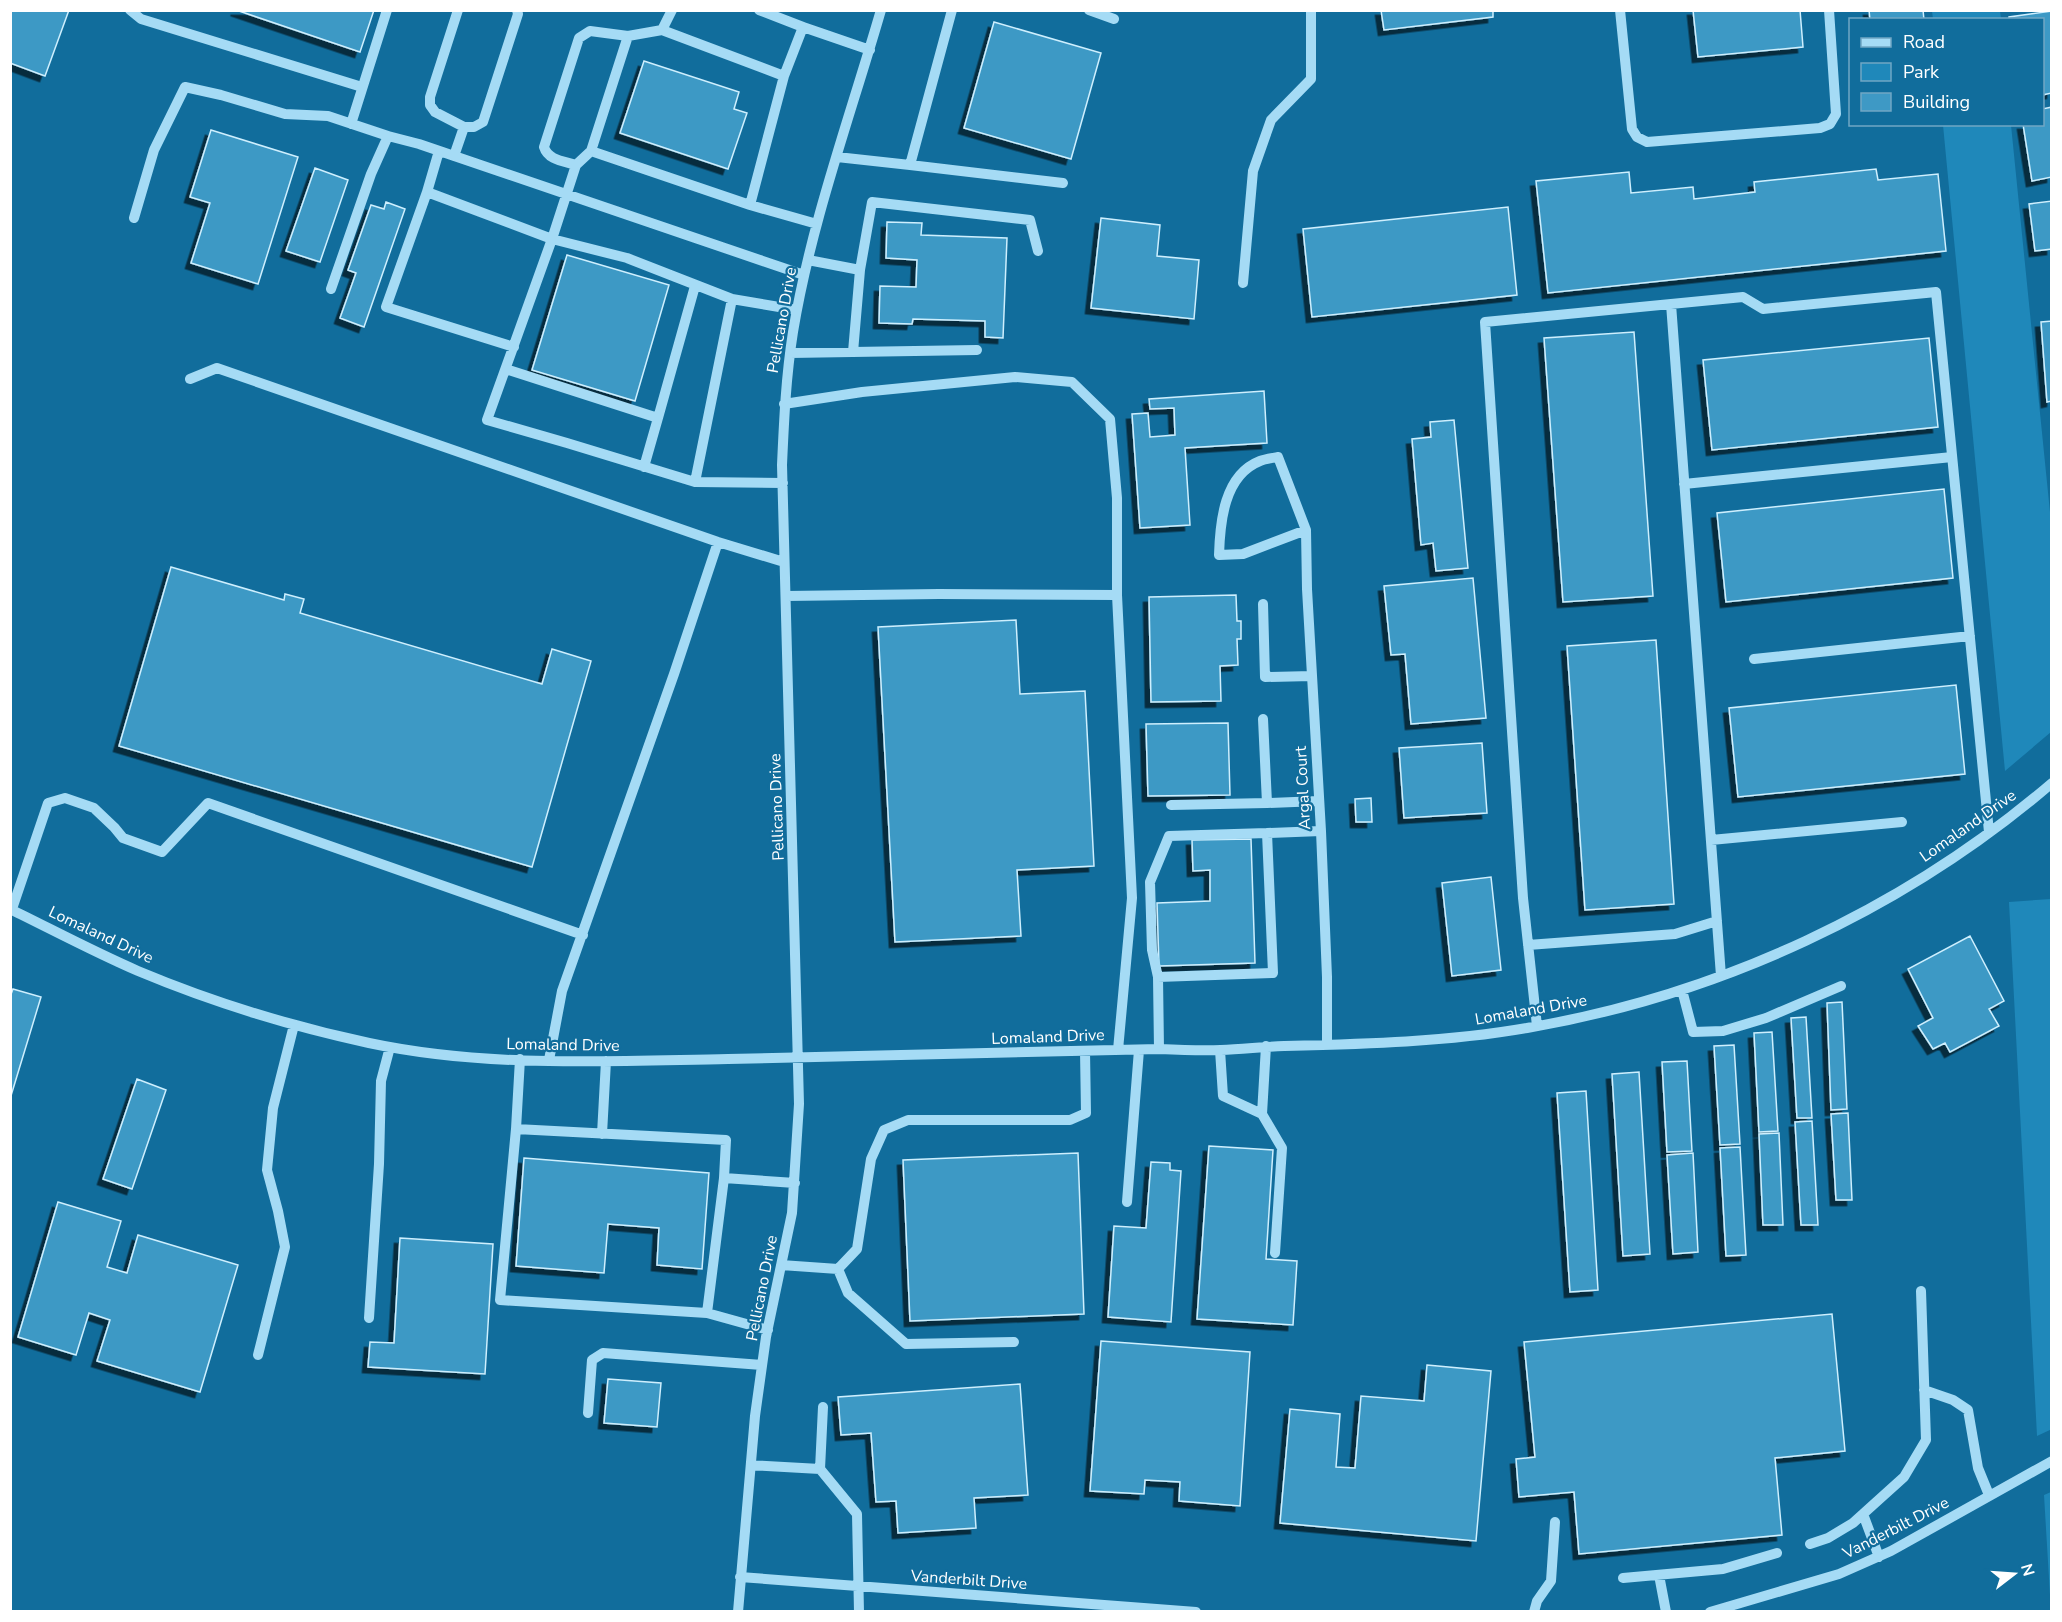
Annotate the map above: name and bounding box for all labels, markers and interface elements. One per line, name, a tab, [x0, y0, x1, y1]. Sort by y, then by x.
legend	[1849, 18, 2044, 126]
text: Road	[1903, 30, 1945, 54]
text: Park	[1903, 60, 1940, 84]
text: Building	[1903, 90, 1970, 114]
street label: Pellicano Drive	[762, 265, 802, 375]
street label: Argal Court	[1290, 745, 1316, 830]
street label: Pellicano Drive	[764, 753, 790, 861]
street label: Lomaland Drive	[1915, 784, 2021, 868]
street label: Lomaland Drive	[45, 901, 157, 969]
street label: Lomaland Drive	[1473, 989, 1589, 1031]
street label: Lomaland Drive	[991, 1024, 1105, 1050]
street label: Lomaland Drive	[506, 1033, 620, 1057]
street label: Pellicano Drive	[741, 1233, 783, 1343]
street label: Vanderbilt Drive	[1838, 1492, 1953, 1565]
north arrow	[1984, 1544, 2044, 1604]
text: N	[2015, 1561, 2040, 1579]
street label: Vanderbilt Drive	[909, 1565, 1028, 1595]

